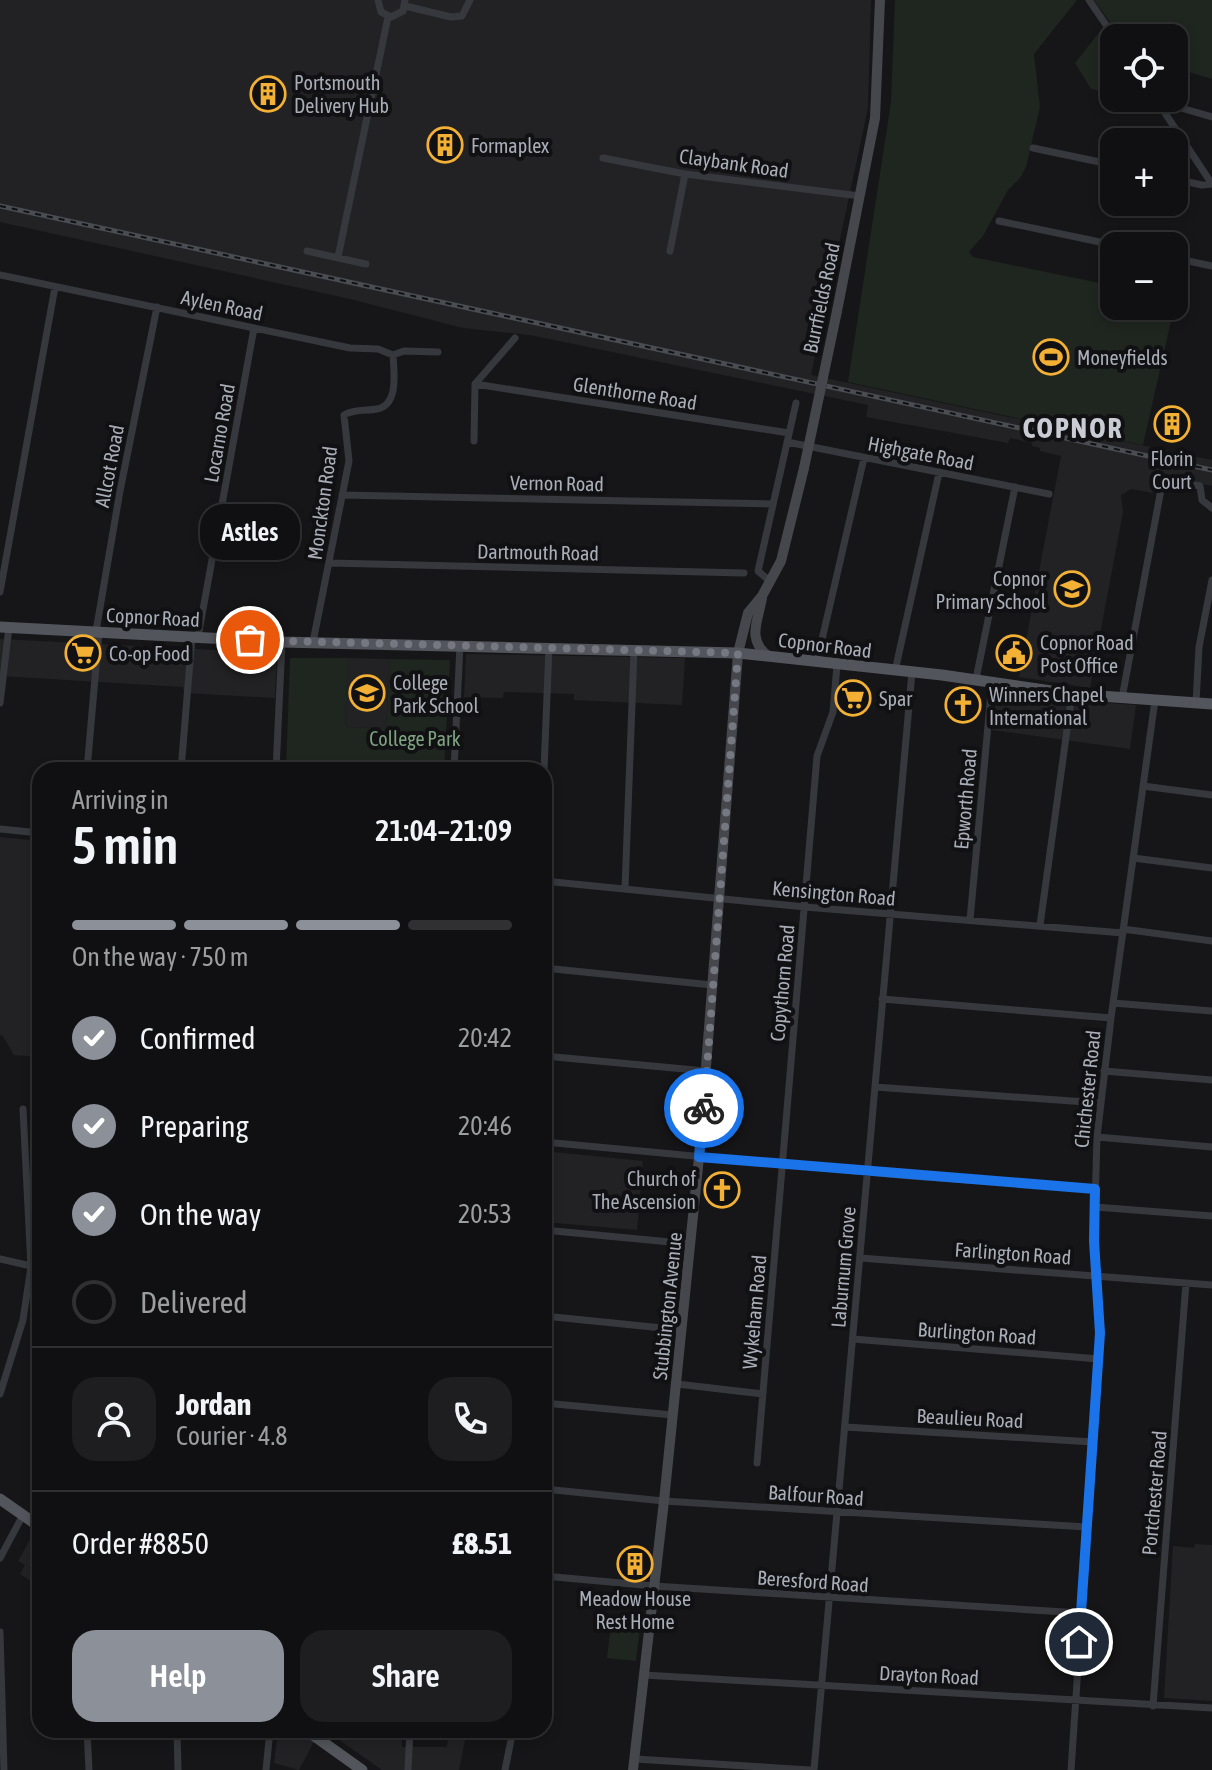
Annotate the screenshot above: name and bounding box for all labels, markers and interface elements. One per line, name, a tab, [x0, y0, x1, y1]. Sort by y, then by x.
map controls	[1100, 24, 1188, 320]
button: locate	[1100, 24, 1188, 112]
place label: Portsmouth Delivery Hub	[294, 71, 389, 117]
building icon: Portsmouth Delivery Hub	[249, 75, 287, 113]
building icon: Formaplex	[426, 126, 464, 164]
button: +	[1100, 128, 1188, 216]
place label: Formaplex	[471, 134, 549, 157]
street label: Claybank Road	[678, 144, 790, 182]
button: −	[1100, 232, 1188, 320]
street label: Burrfields Road	[798, 241, 844, 355]
street label: Aylen Road	[179, 285, 265, 325]
sports icon: Moneyfields	[1032, 338, 1070, 376]
place label: Moneyfields	[1077, 346, 1167, 369]
street label: Glenthorne Road	[571, 372, 699, 414]
street label: Locarno Road	[199, 382, 239, 484]
building icon: Florin Court	[1153, 405, 1191, 443]
district label: COPNOR	[1023, 412, 1123, 444]
street label: Allcot Road	[90, 423, 128, 509]
street label: Highgate Road	[866, 431, 976, 475]
street label: Monckton Road	[303, 445, 341, 561]
place label: Florin Court	[1151, 447, 1193, 493]
street label: Vernon Road	[510, 471, 604, 495]
callout: Astles	[200, 504, 300, 560]
text: Astles	[221, 517, 279, 547]
street label: Dartmouth Road	[477, 539, 599, 565]
place label: Copnor Primary School	[936, 567, 1047, 613]
school or university icon: Copnor Primary School	[1053, 570, 1091, 608]
street label: Copnor Road	[106, 603, 200, 631]
pin	[216, 606, 284, 674]
icon: bag	[228, 618, 272, 662]
street label: Copnor Road	[777, 628, 873, 662]
place label: Copnor Road Post Office	[1040, 631, 1134, 677]
supermarket icon: Co-op Food	[64, 634, 102, 672]
public building icon: Copnor Road Post Office	[995, 634, 1033, 672]
place label: Co-op Food	[109, 642, 190, 665]
place label: College Park School	[393, 671, 479, 717]
school or university icon: College Park School	[348, 674, 386, 712]
supermarket icon: Spar	[834, 679, 872, 717]
place label: Winners Chapel International	[989, 683, 1105, 729]
church icon: Winners Chapel International	[944, 686, 982, 724]
place label: Spar	[879, 687, 913, 710]
park label: College Park	[369, 727, 461, 750]
street label: Epworth Road	[949, 748, 981, 850]
text: Arriving in	[72, 785, 169, 815]
text: 21:04–21:09	[375, 813, 512, 847]
text: 5 min	[72, 815, 178, 875]
street label: Kensington Road	[771, 876, 897, 910]
street label: Copythorn Road	[765, 924, 799, 1042]
text: On the way · 750 m	[72, 942, 249, 972]
icon: check	[72, 1016, 116, 1060]
text: Confirmed	[140, 1021, 255, 1055]
text: 20:42	[458, 1023, 512, 1053]
street label: Chichester Road	[1069, 1029, 1105, 1149]
courier	[664, 1068, 744, 1148]
icon: bike	[682, 1086, 726, 1130]
icon: check	[72, 1104, 116, 1148]
text: Preparing	[140, 1109, 249, 1143]
text: 20:46	[458, 1111, 512, 1141]
place label: Church of The Ascension	[592, 1167, 696, 1213]
church icon: Church of The Ascension	[703, 1171, 741, 1209]
icon: check	[72, 1192, 116, 1236]
text: On the way	[140, 1197, 261, 1231]
text: 20:53	[458, 1199, 512, 1229]
street label: Laburnum Grove	[826, 1206, 860, 1328]
street label: Stubbington Avenue	[648, 1231, 686, 1381]
street label: Farlington Road	[954, 1237, 1072, 1269]
street label: Wykeham Road	[738, 1254, 770, 1370]
text: Delivered	[140, 1285, 248, 1319]
street label: Burlington Road	[917, 1317, 1037, 1349]
button: person	[72, 1377, 156, 1461]
button: phone	[428, 1377, 512, 1461]
text: Jordan	[176, 1387, 251, 1421]
street label: Beaulieu Road	[916, 1404, 1024, 1432]
text: Courier · 4.8	[176, 1421, 287, 1451]
street label: Portchester Road	[1137, 1430, 1171, 1556]
street label: Balfour Road	[768, 1480, 864, 1510]
text: Order #8850	[72, 1526, 209, 1560]
text: £8.51	[452, 1526, 512, 1560]
building icon: Meadow House Rest Home	[616, 1545, 654, 1583]
street label: Beresford Road	[756, 1566, 870, 1596]
place label: Meadow House Rest Home	[579, 1587, 691, 1633]
pin	[1045, 1608, 1113, 1676]
icon: home	[1057, 1620, 1101, 1664]
button: Help	[72, 1630, 284, 1722]
button: Share	[300, 1630, 512, 1722]
street label: Drayton Road	[879, 1661, 979, 1689]

